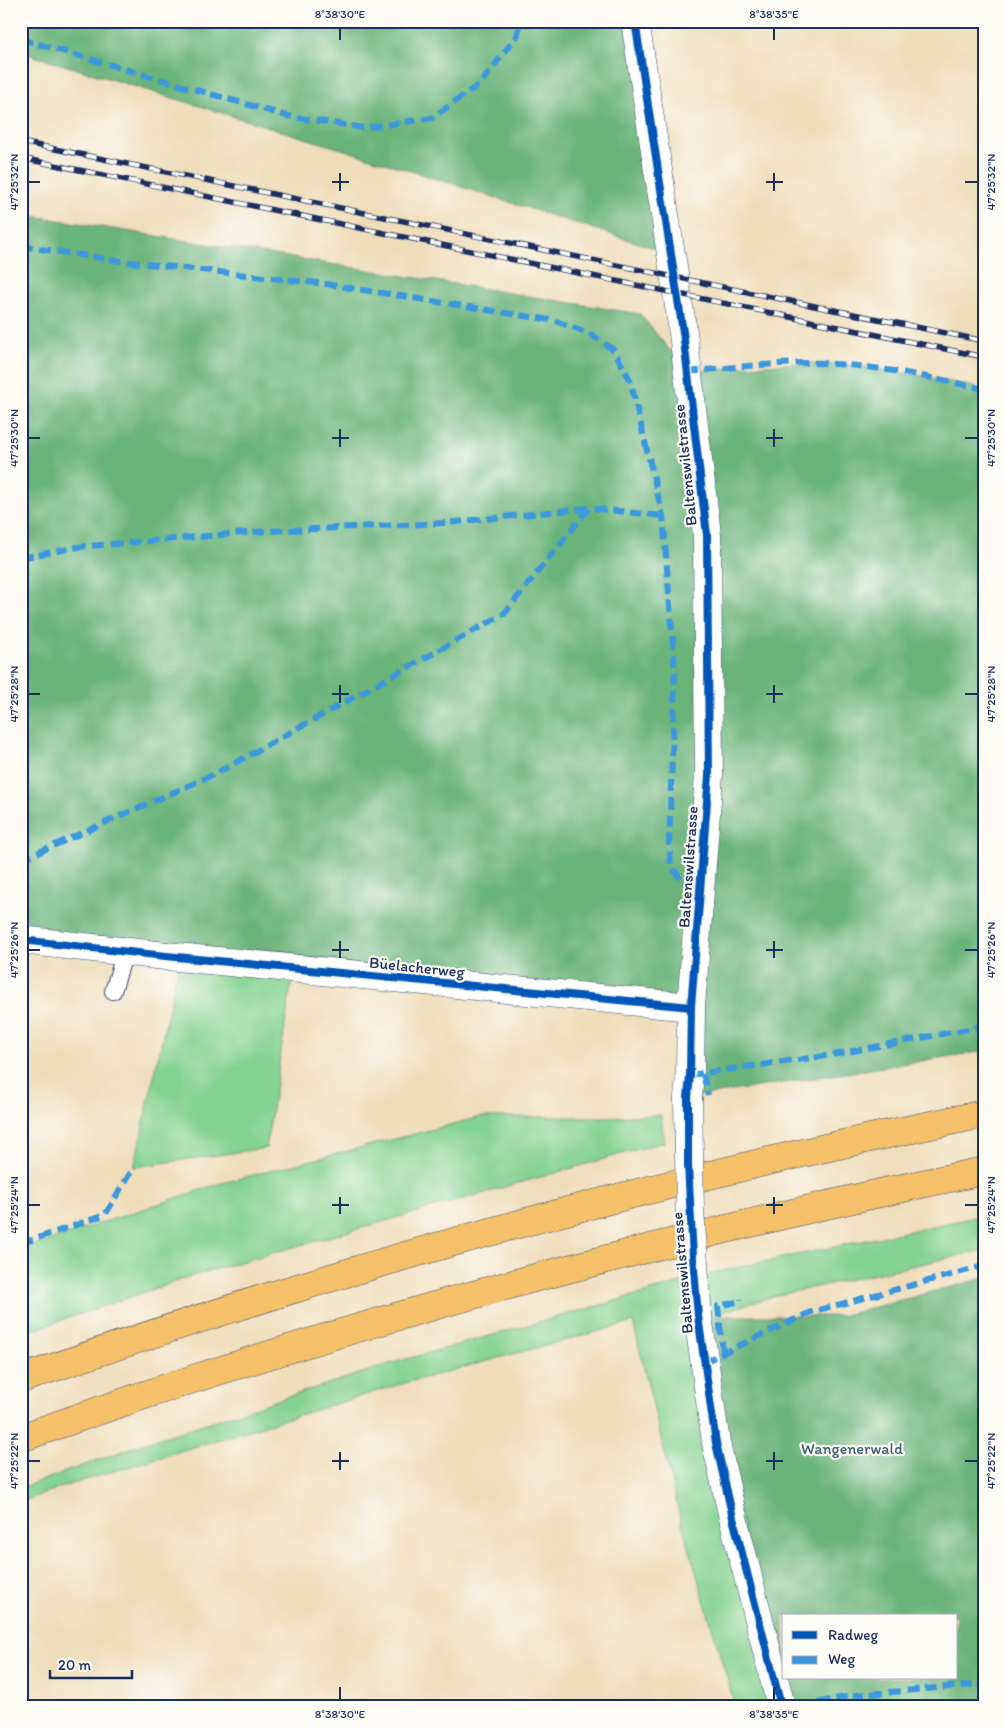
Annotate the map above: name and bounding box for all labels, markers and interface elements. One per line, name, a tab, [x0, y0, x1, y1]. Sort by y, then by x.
text: 8°38'30"E	[315, 7, 366, 21]
text: 8°38'35"E	[749, 7, 799, 21]
text: 47°25'32"N	[7, 154, 21, 210]
text: 47°25'32"N	[984, 154, 998, 210]
street label: Baltenswilstrasse	[669, 403, 701, 527]
text: 47°25'30"N	[7, 409, 21, 467]
text: 47°25'30"N	[984, 409, 998, 467]
text: 47°25'28"N	[7, 666, 21, 722]
text: 47°25'28"N	[984, 666, 998, 722]
street label: Baltenswilstrasse	[674, 805, 702, 929]
text: 47°25'26"N	[7, 922, 21, 978]
text: 47°25'26"N	[984, 922, 998, 978]
street label: Büelacherweg	[368, 953, 466, 982]
text: 47°25'24"N	[7, 1176, 21, 1234]
text: 47°25'24"N	[984, 1176, 998, 1234]
street label: Baltenswilstrasse	[667, 1211, 697, 1335]
text: 47°25'22"N	[7, 1433, 21, 1489]
text: 47°25'22"N	[984, 1433, 998, 1489]
park label: Wangenerwald	[801, 1439, 903, 1458]
legend	[782, 1614, 958, 1680]
text: Radweg	[828, 1626, 878, 1644]
scale bar	[50, 1647, 132, 1679]
text: Weg	[828, 1650, 855, 1668]
text: 20 m	[58, 1656, 92, 1674]
text: 8°38'30"E	[315, 1707, 366, 1721]
text: 8°38'35"E	[749, 1707, 799, 1721]

